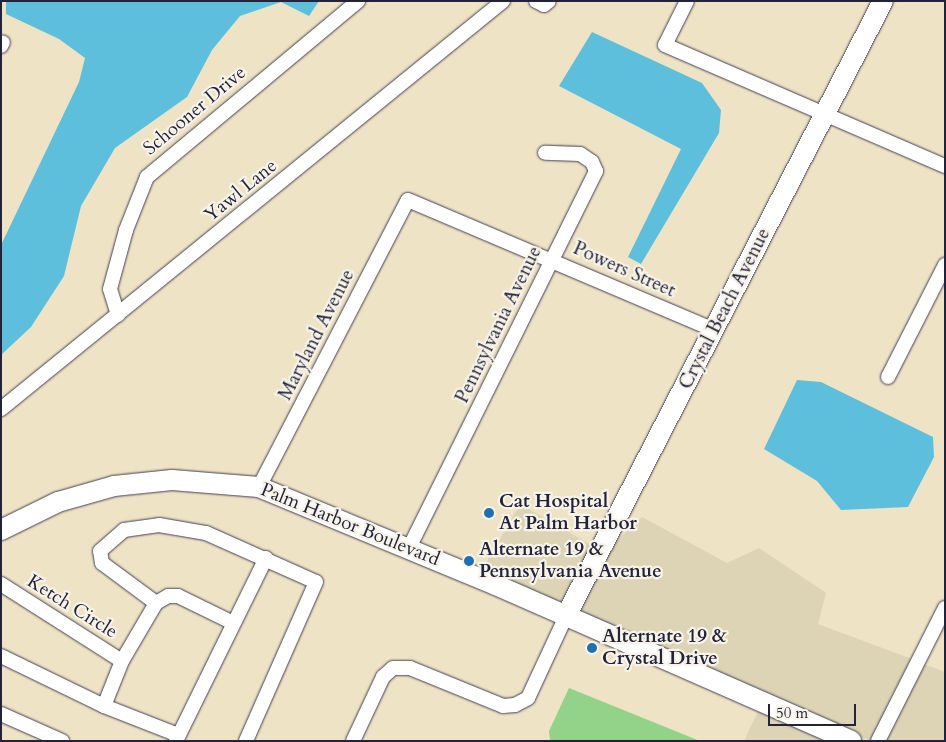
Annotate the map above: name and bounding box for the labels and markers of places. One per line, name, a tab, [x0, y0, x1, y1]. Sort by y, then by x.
place label: Cat Hospital At Palm Harbor	[499, 491, 637, 535]
marker: Cat Hospital At Palm Harbor	[483, 507, 495, 519]
place label: Alternate 19 & Pennsylvania Avenue	[479, 539, 662, 583]
marker: Alternate 19 & Pennsylvania Avenue	[463, 555, 475, 567]
place label: Alternate 19 & Crystal Drive	[602, 626, 727, 670]
marker: Alternate 19 & Crystal Drive	[586, 642, 598, 654]

